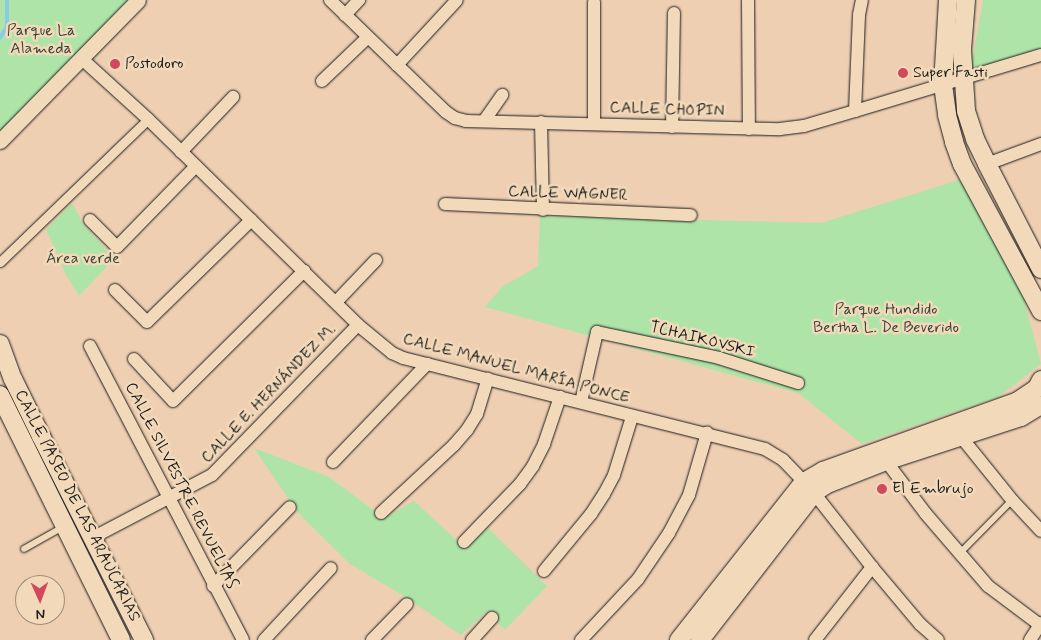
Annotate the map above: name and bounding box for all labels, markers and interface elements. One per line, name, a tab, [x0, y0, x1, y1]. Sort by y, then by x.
park label: Parque La Alameda	[7, 21, 75, 59]
place label: Postodoro	[125, 54, 183, 74]
marker: Postodoro	[109, 58, 121, 70]
place label: Super Fasti	[913, 63, 986, 83]
marker: Super Fasti	[897, 67, 909, 79]
street label: CALLE CHOPIN	[608, 98, 726, 122]
street label: CALLE WAGNER	[507, 182, 629, 206]
park label: Área verde	[46, 249, 120, 269]
park label: Parque Hundido Bertha L. De Beverido	[812, 300, 960, 338]
street label: TCHAIKOVSKI	[648, 318, 756, 362]
street label: CALLE E. HERNÁNDEZ M.	[198, 321, 340, 467]
street label: CALLE MANUEL MARÍA PONCE	[401, 329, 631, 409]
street label: CALLE SILVESTRE REVUELTAS	[120, 379, 242, 593]
street label: CALLE PASEO DE LAS ARAUCARIAS	[9, 384, 145, 628]
place label: El Embrujo	[892, 479, 965, 499]
marker: El Embrujo	[876, 483, 888, 495]
north arrow	[15, 575, 65, 625]
text: N	[36, 605, 45, 623]

